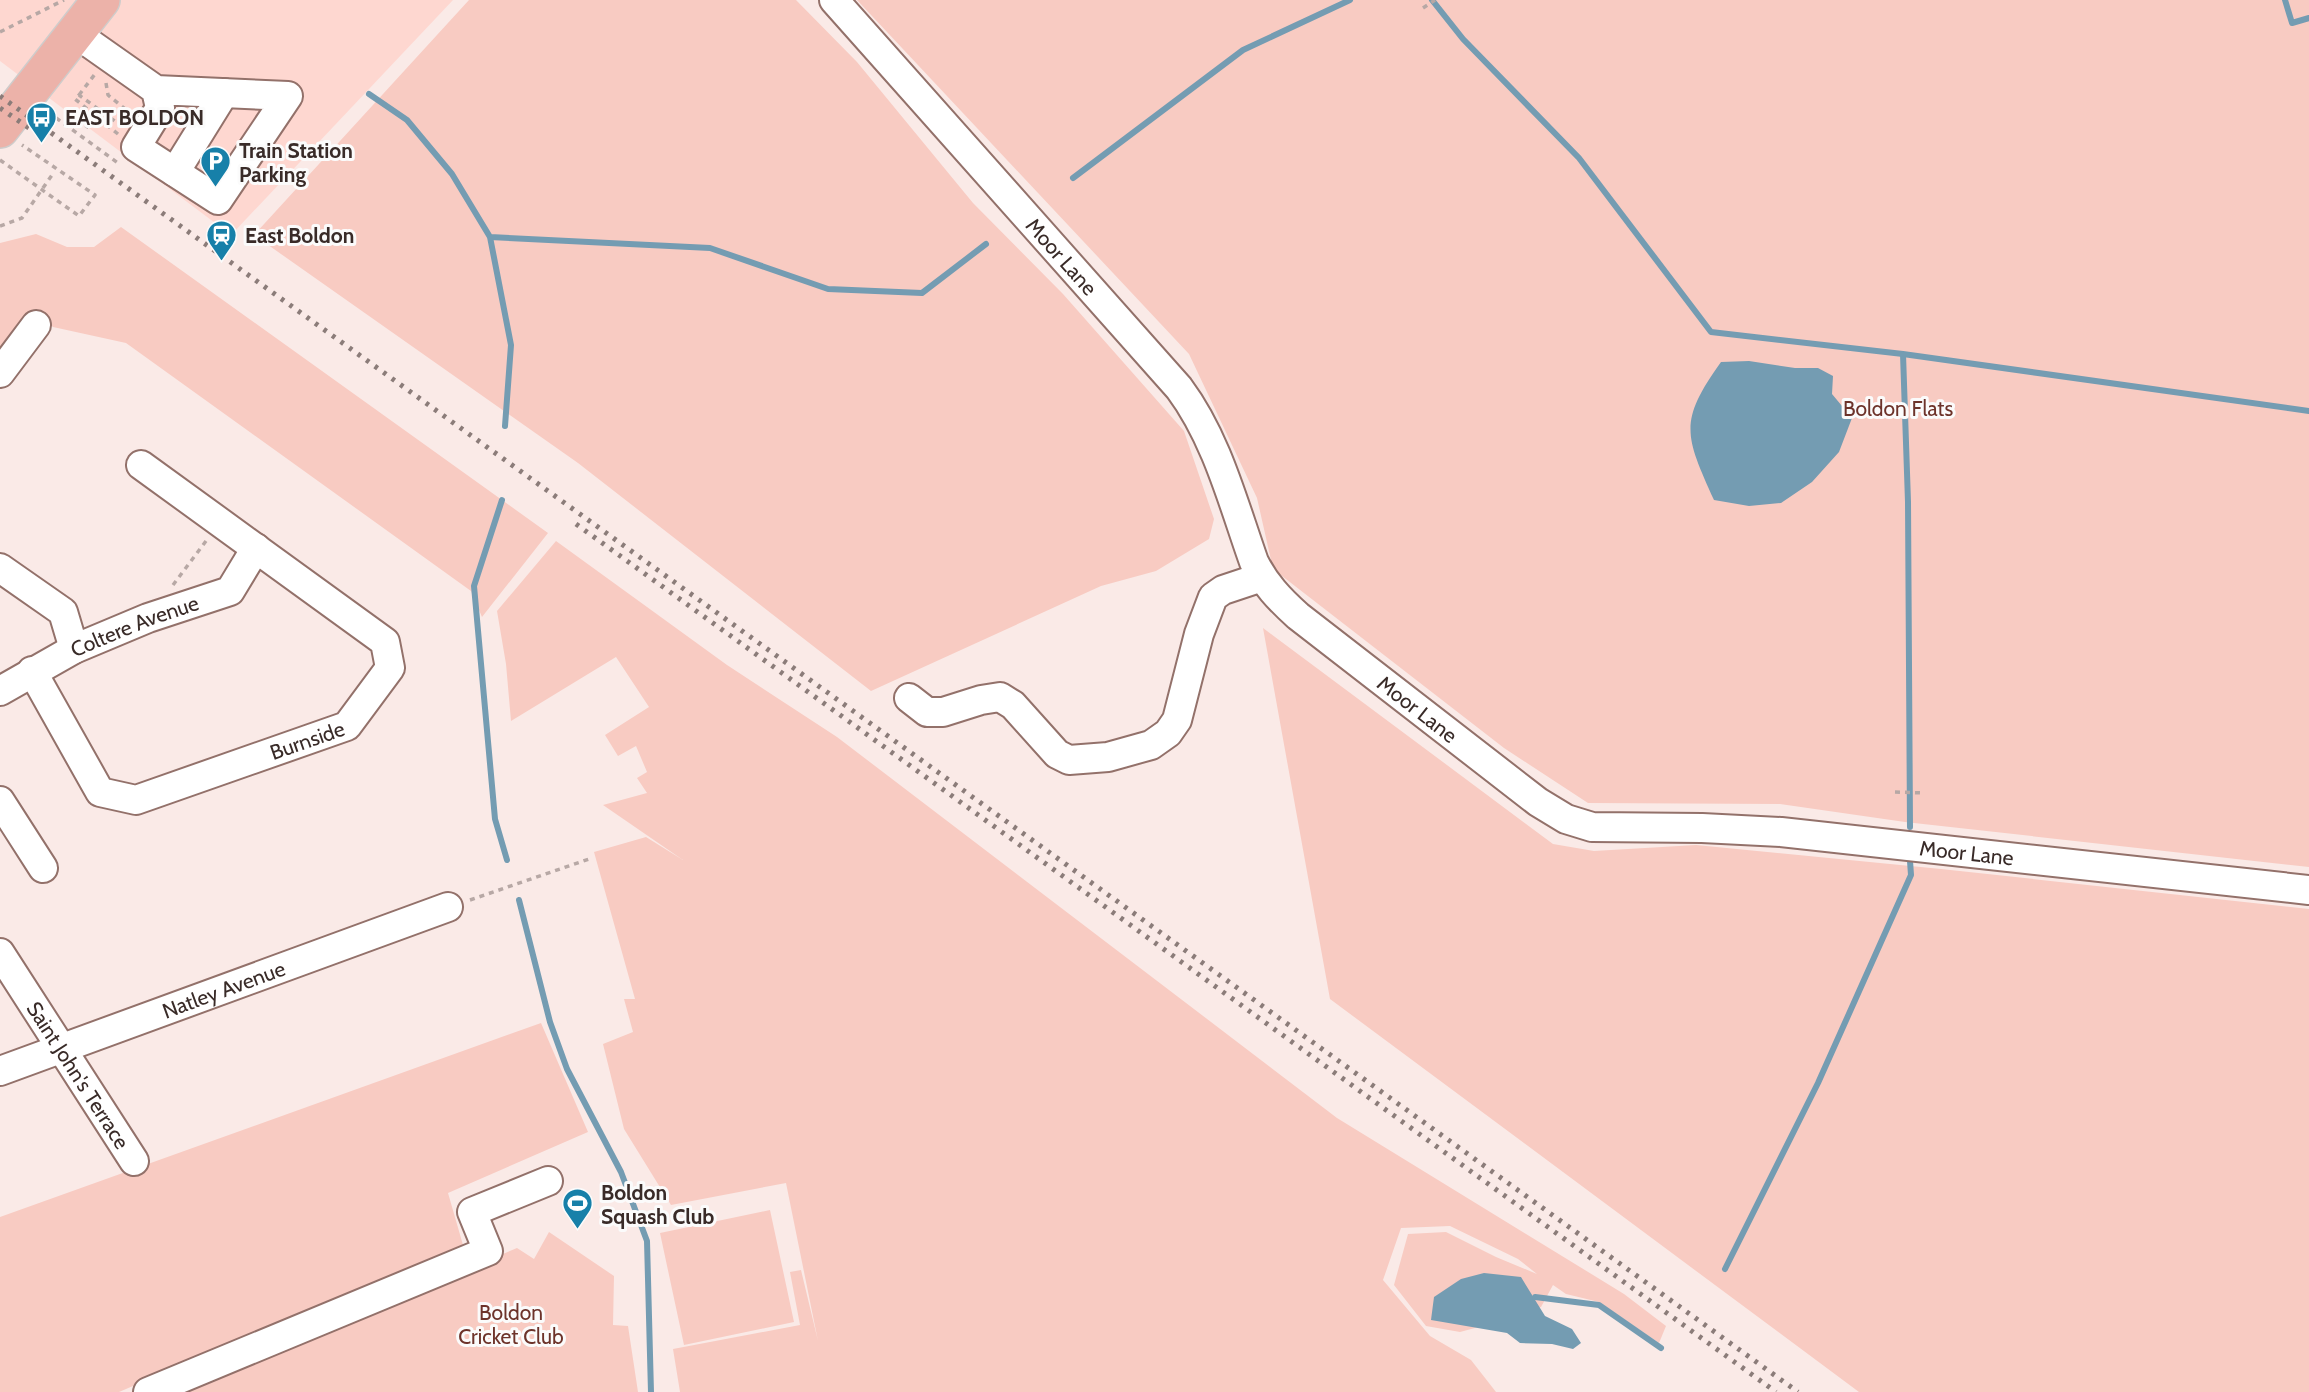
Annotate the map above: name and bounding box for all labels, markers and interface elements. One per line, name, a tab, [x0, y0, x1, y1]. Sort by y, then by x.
bus stop icon: EAST BOLDON	[25, 100, 59, 144]
place label: EAST BOLDON	[65, 105, 204, 130]
place label: Train Station Parking	[239, 138, 353, 187]
parking icon: Train Station Parking	[199, 145, 233, 189]
street label: Moor Lane	[1021, 213, 1103, 300]
station icon: East Boldon	[205, 218, 239, 262]
place label: East Boldon	[245, 223, 354, 248]
park label: Boldon Flats	[1843, 396, 1953, 421]
street label: Coltere Avenue	[67, 590, 202, 662]
street label: Moor Lane	[1373, 670, 1463, 748]
street label: Burnside	[266, 715, 348, 765]
street label: Moor Lane	[1918, 835, 2015, 870]
street label: Natley Avenue	[159, 955, 289, 1023]
street label: Saint John's Terrace	[22, 997, 135, 1153]
place label: Boldon Squash Club	[601, 1180, 714, 1229]
sports icon: Boldon Squash Club	[561, 1187, 595, 1231]
park label: Boldon Cricket Club	[458, 1300, 564, 1349]

